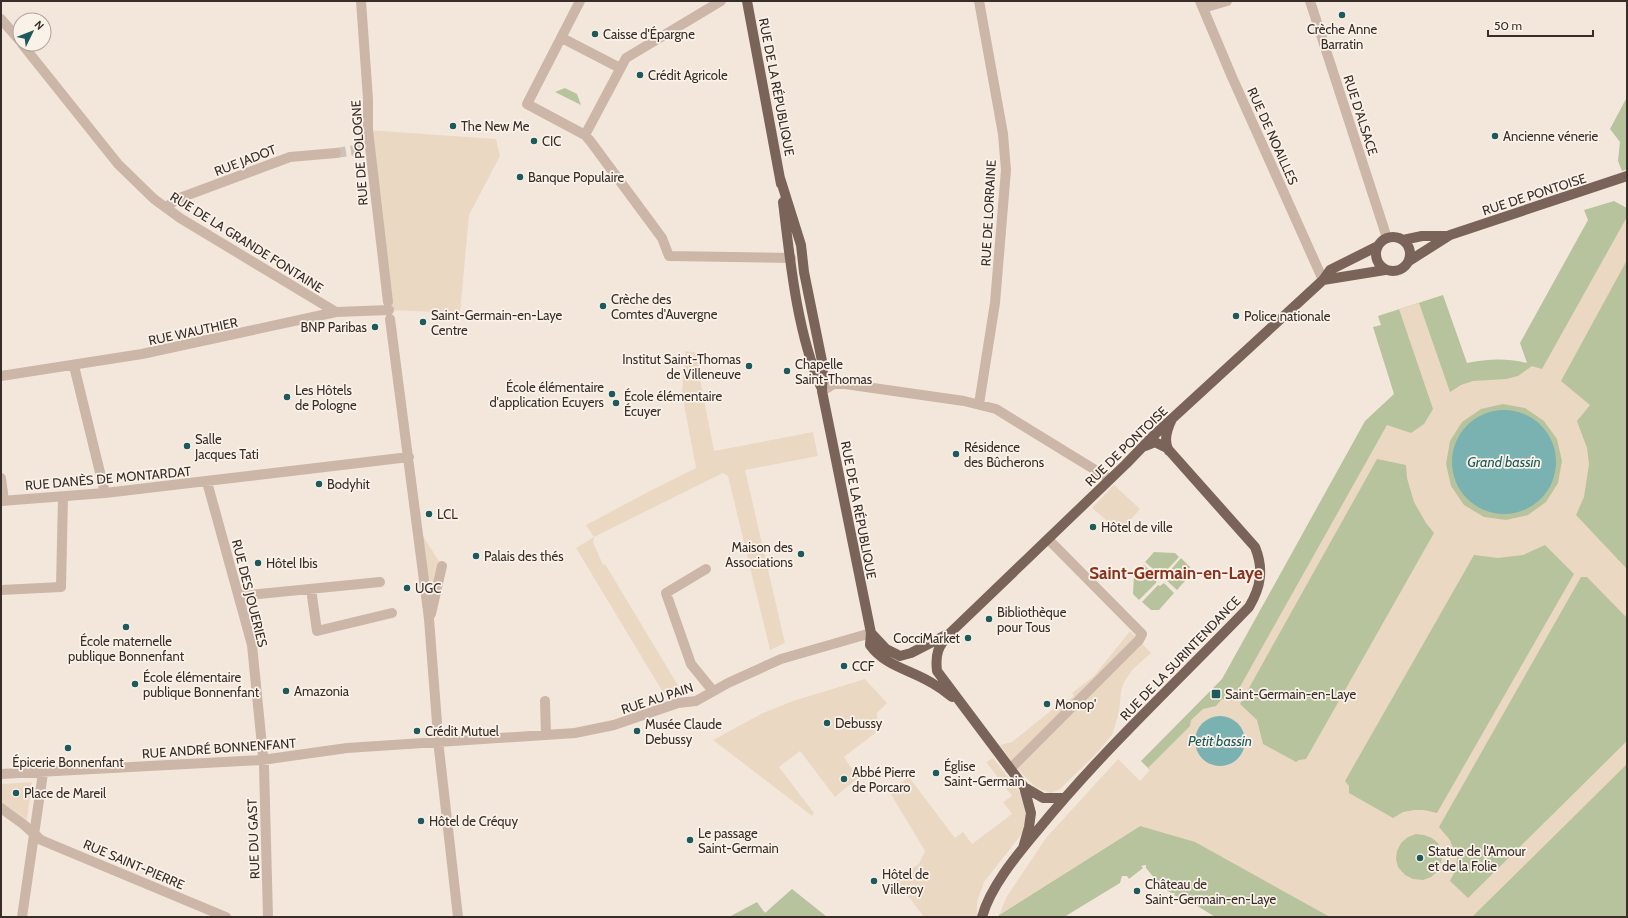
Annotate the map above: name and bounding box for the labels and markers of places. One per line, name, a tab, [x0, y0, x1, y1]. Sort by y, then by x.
marker: Crèche Anne Barratin	[1337, 10, 1347, 20]
place label: Crèche Anne Barratin	[1307, 21, 1377, 52]
place label: Caisse d'Épargne	[603, 25, 695, 42]
marker: Caisse d'Épargne	[590, 29, 600, 39]
place label: Crédit Agricole	[648, 67, 728, 83]
marker: Crédit Agricole	[635, 70, 645, 80]
place label: The New Me	[461, 118, 530, 134]
marker: The New Me	[448, 121, 458, 131]
place label: Ancienne vénerie	[1503, 128, 1598, 144]
marker: Ancienne vénerie	[1490, 131, 1500, 141]
place label: CIC	[542, 133, 561, 149]
marker: CIC	[529, 136, 539, 146]
place label: Banque Populaire	[528, 169, 624, 185]
marker: Banque Populaire	[515, 172, 525, 182]
place label: Crèche des Comtes d'Auvergne	[611, 291, 718, 322]
marker: Crèche des Comtes d'Auvergne	[598, 301, 608, 311]
place label: Saint-Germain-en-Laye Centre	[431, 307, 563, 338]
place label: Police nationale	[1244, 308, 1331, 324]
marker: Police nationale	[1231, 311, 1241, 321]
marker: Saint-Germain-en-Laye Centre	[418, 317, 428, 327]
place label: BNP Paribas	[301, 319, 368, 335]
marker: BNP Paribas	[370, 322, 380, 332]
place label: Institut Saint-Thomas de Villeneuve	[622, 351, 742, 382]
place label: Chapelle Saint-Thomas	[795, 356, 873, 387]
marker: Institut Saint-Thomas de Villeneuve	[744, 361, 754, 371]
marker: Chapelle Saint-Thomas	[782, 366, 792, 376]
place label: École élémentaire d'application Ecuyers	[489, 378, 605, 410]
place label: Les Hôtels de Pologne	[295, 382, 357, 413]
place label: École élémentaire Écuyer	[624, 387, 722, 419]
marker: École élémentaire d'application Ecuyers	[607, 389, 617, 399]
marker: Les Hôtels de Pologne	[282, 392, 292, 402]
marker: École élémentaire Écuyer	[611, 398, 621, 408]
place label: Salle Jacques Tati	[194, 431, 259, 462]
place label: Résidence des Bûcherons	[964, 439, 1045, 470]
marker: Salle Jacques Tati	[182, 441, 192, 451]
marker: Résidence des Bûcherons	[951, 449, 961, 459]
place label: Bodyhit	[327, 476, 370, 492]
marker: Bodyhit	[314, 479, 324, 489]
place label: LCL	[437, 506, 458, 522]
marker: LCL	[424, 509, 434, 519]
place label: Hôtel de ville	[1101, 519, 1173, 535]
marker: Hôtel de ville	[1088, 522, 1098, 532]
place label: Maison des Associations	[725, 539, 794, 570]
place label: Palais des thés	[484, 548, 564, 564]
marker: Maison des Associations	[796, 549, 806, 559]
marker: Palais des thés	[471, 551, 481, 561]
place label: Hôtel Ibis	[266, 555, 318, 571]
marker: Hôtel Ibis	[253, 558, 263, 568]
place label: UGC	[415, 580, 441, 596]
marker: UGC	[402, 583, 412, 593]
place label: Bibliothèque pour Tous	[997, 604, 1067, 635]
marker: Bibliothèque pour Tous	[984, 614, 994, 624]
marker: École maternelle publique Bonnenfant	[121, 622, 131, 632]
place label: CocciMarket	[893, 630, 961, 646]
place label: École maternelle publique Bonnenfant	[68, 632, 185, 664]
marker: CocciMarket	[963, 633, 973, 643]
place label: CCF	[852, 658, 875, 674]
marker: CCF	[839, 661, 849, 671]
place label: École élémentaire publique Bonnenfant	[143, 668, 260, 700]
marker: École élémentaire publique Bonnenfant	[130, 679, 140, 689]
place label: Amazonia	[294, 683, 350, 699]
marker: Amazonia	[281, 686, 291, 696]
place label: Saint-Germain-en-Laye	[1225, 686, 1357, 702]
marker: Saint-Germain-en-Laye	[1210, 688, 1222, 700]
place label: Monop'	[1055, 696, 1096, 712]
marker: Monop'	[1042, 699, 1052, 709]
place label: Debussy	[835, 715, 883, 731]
place label: Musée Claude Debussy	[645, 716, 722, 747]
marker: Debussy	[822, 718, 832, 728]
place label: Crédit Mutuel	[425, 723, 499, 739]
marker: Crédit Mutuel	[412, 726, 422, 736]
marker: Musée Claude Debussy	[632, 726, 642, 736]
marker: Épicerie Bonnenfant	[63, 743, 73, 753]
place label: Épicerie Bonnenfant	[12, 753, 124, 770]
place label: Église Saint-Germain	[944, 757, 1025, 789]
place label: Abbé Pierre de Porcaro	[852, 764, 916, 795]
marker: Église Saint-Germain	[931, 768, 941, 778]
marker: Abbé Pierre de Porcaro	[839, 774, 849, 784]
place label: Place de Mareil	[24, 785, 106, 801]
marker: Place de Mareil	[11, 788, 21, 798]
place label: Hôtel de Créquy	[429, 813, 518, 829]
marker: Hôtel de Créquy	[416, 816, 426, 826]
place label: Le passage Saint-Germain	[698, 825, 779, 856]
marker: Le passage Saint-Germain	[685, 835, 695, 845]
place label: Statue de l'Amour et de la Folie	[1428, 843, 1526, 874]
marker: Statue de l'Amour et de la Folie	[1415, 853, 1425, 863]
place label: Hôtel de Villeroy	[882, 866, 929, 897]
marker: Hôtel de Villeroy	[869, 876, 879, 886]
place label: Château de Saint-Germain-en-Laye	[1145, 876, 1277, 907]
marker: Château de Saint-Germain-en-Laye	[1132, 886, 1142, 896]

